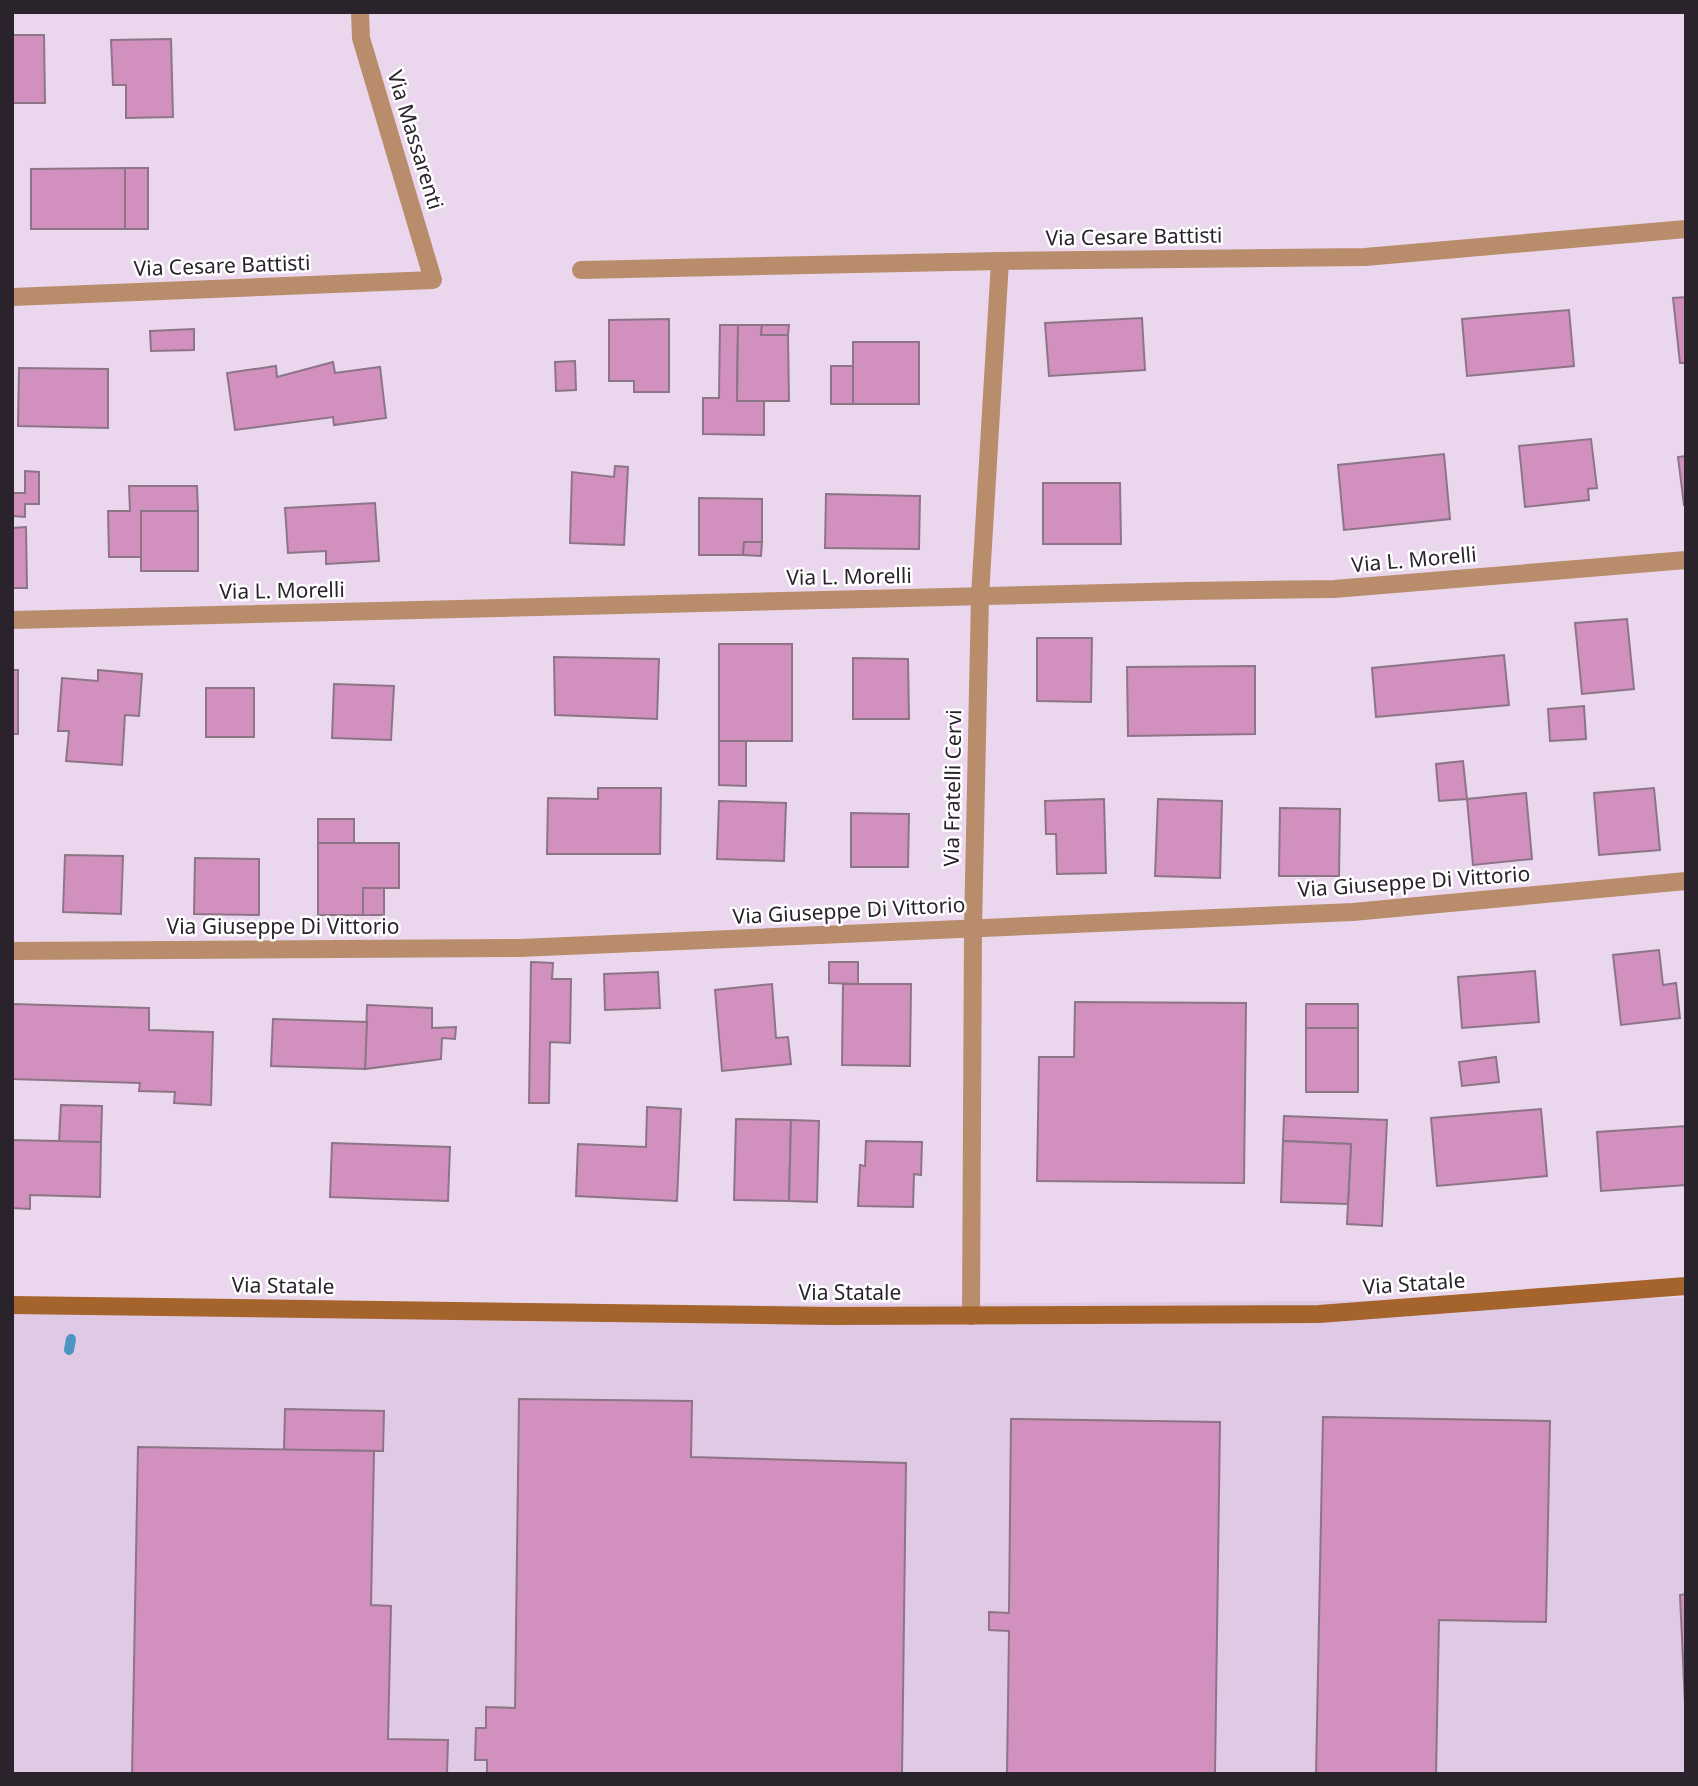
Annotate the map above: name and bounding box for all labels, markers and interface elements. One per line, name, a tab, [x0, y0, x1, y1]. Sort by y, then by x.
street label: Via Massarenti	[382, 67, 450, 213]
street label: Via Cesare Battisti	[1045, 220, 1223, 252]
street label: Via Cesare Battisti	[133, 248, 311, 282]
street label: Via L. Morelli	[1350, 540, 1478, 578]
street label: Via L. Morelli	[786, 561, 912, 591]
street label: Via L. Morelli	[219, 575, 345, 605]
street label: Via Fratelli Cervi	[937, 709, 967, 867]
street label: Via Giuseppe Di Vittorio	[1297, 859, 1531, 903]
street label: Via Giuseppe Di Vittorio	[732, 890, 966, 930]
street label: Via Giuseppe Di Vittorio	[167, 912, 399, 940]
street label: Via Statale	[1362, 1265, 1466, 1301]
street label: Via Statale	[231, 1270, 335, 1300]
street label: Via Statale	[799, 1278, 901, 1306]

